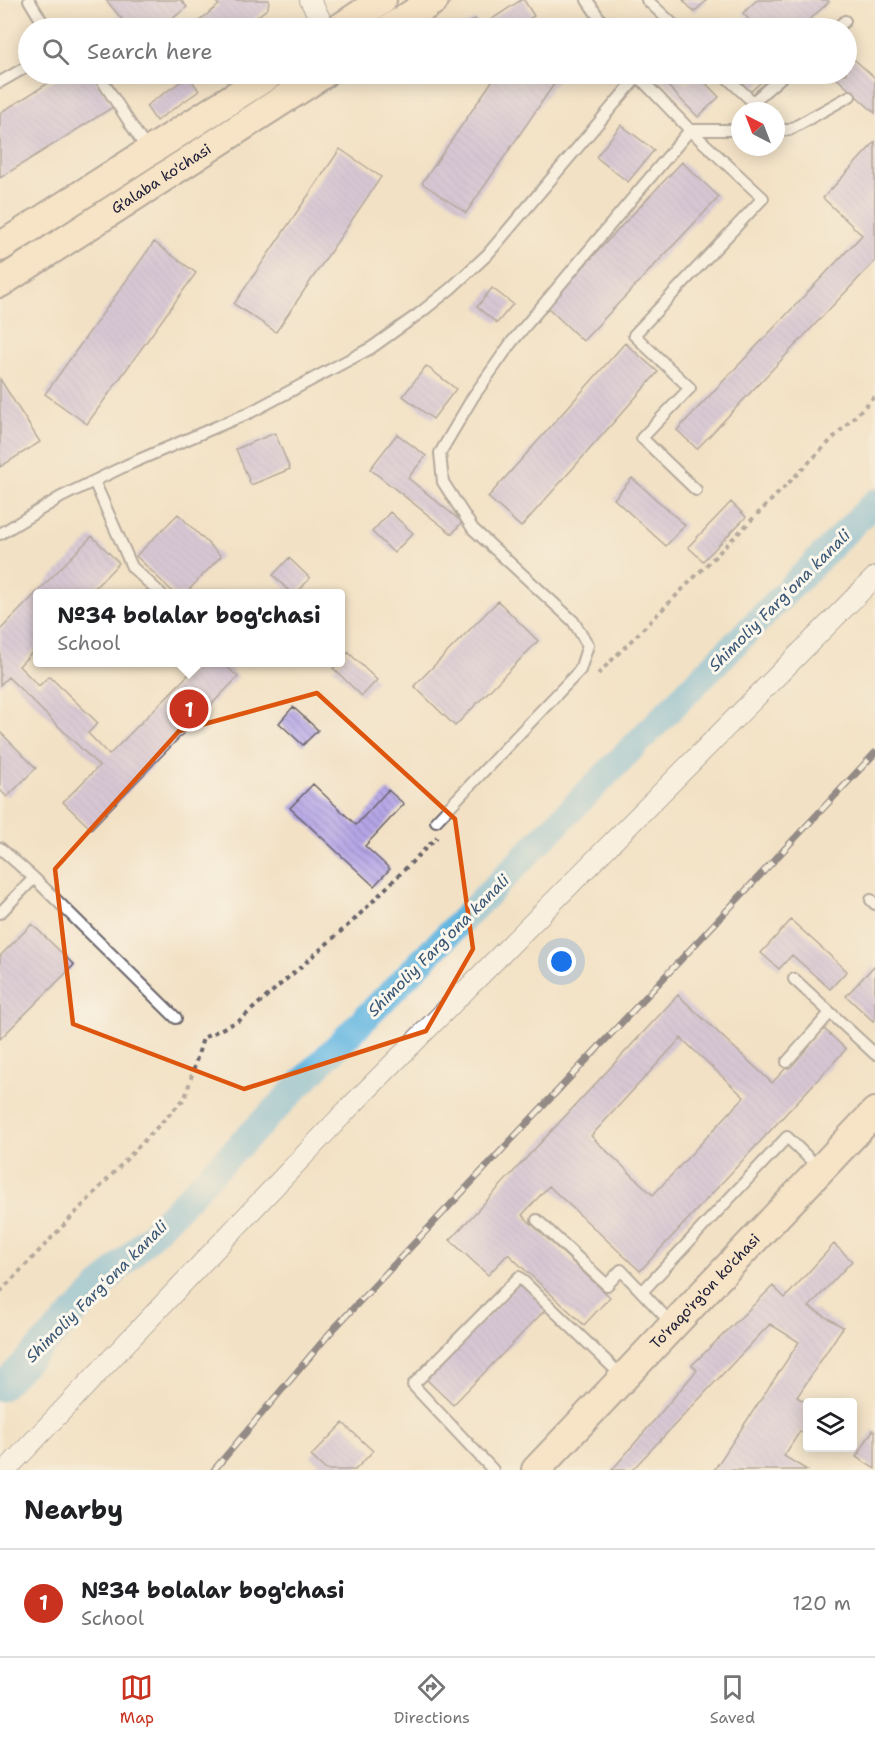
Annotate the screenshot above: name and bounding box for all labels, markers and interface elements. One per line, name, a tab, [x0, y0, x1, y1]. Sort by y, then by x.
search box	[18, 18, 857, 84]
icon: search	[39, 35, 72, 68]
text: Search here	[87, 37, 213, 66]
north arrow	[731, 102, 785, 156]
street label: G'alaba ko'chasi	[107, 139, 215, 218]
water label: Shimoliy Fargʻona kanali	[704, 525, 855, 676]
popup	[33, 589, 345, 667]
text: №34 bolalar bog'chasi	[57, 601, 321, 630]
text: School	[57, 630, 120, 656]
pin: 1	[170, 686, 208, 732]
water label: Shimoliy Fargʻona kanali	[363, 870, 514, 1021]
your location	[547, 947, 576, 976]
water label: Shimoliy Fargʻona kanali	[21, 1216, 172, 1367]
street label: To'raqo'rg'on ko'chasi	[646, 1229, 765, 1353]
map controls	[803, 1398, 857, 1452]
button: layers	[803, 1398, 857, 1452]
text: Nearby	[24, 1492, 123, 1527]
text: №34 bolalar bog'chasi	[81, 1576, 344, 1605]
text: 1	[39, 1590, 48, 1616]
text: 120 m	[792, 1590, 851, 1616]
text: School	[81, 1605, 144, 1631]
tab: Map	[120, 1671, 154, 1728]
tab: Directions	[394, 1671, 470, 1728]
tab: Saved	[710, 1671, 755, 1728]

